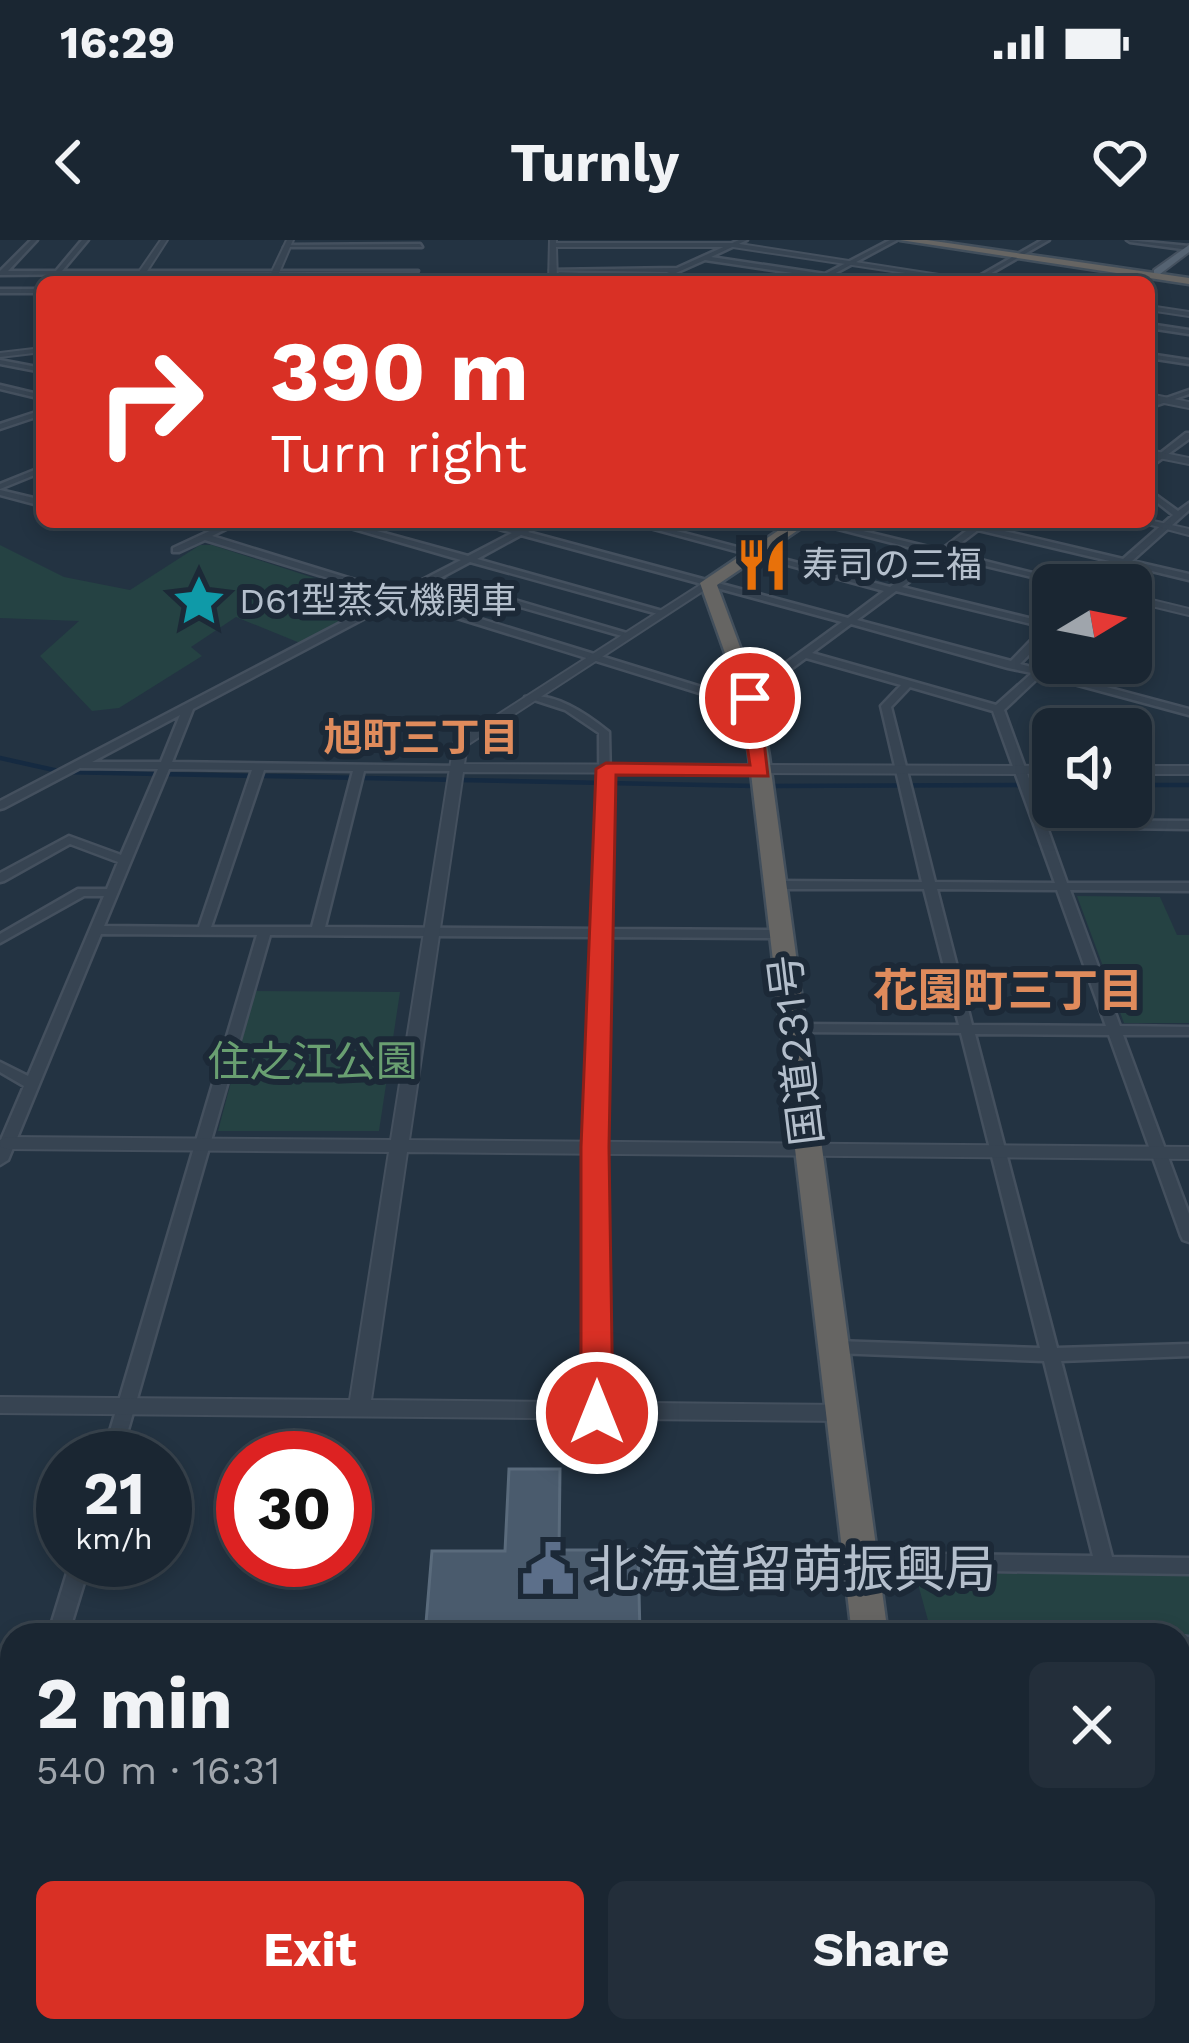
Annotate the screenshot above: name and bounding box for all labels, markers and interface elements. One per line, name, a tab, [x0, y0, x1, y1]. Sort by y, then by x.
text: 16:29	[60, 16, 175, 69]
icon: back	[36, 129, 102, 195]
icon: heart	[1087, 129, 1153, 195]
text: Turnly	[510, 131, 679, 194]
text: 390 m	[270, 322, 529, 420]
icon: right	[72, 324, 228, 480]
text: Turn right	[270, 422, 527, 485]
restaurant icon: 寿司の三福	[733, 536, 791, 594]
place label: 寿司の三福	[802, 544, 982, 586]
north arrow	[1032, 564, 1152, 684]
map controls	[1032, 564, 1152, 828]
place icon: D61型蒸気機関車	[170, 572, 228, 630]
place label: D61型蒸気機関車	[239, 580, 517, 622]
pin	[699, 647, 801, 749]
icon: arrive	[717, 665, 783, 731]
button: sound	[1032, 708, 1152, 828]
district label: 旭町三丁目	[323, 715, 519, 760]
street label: 国道231号	[760, 952, 832, 1148]
district label: 花園町三丁目	[873, 964, 1143, 1017]
park label: 住之江公園	[208, 1037, 418, 1086]
position arrow	[534, 1350, 660, 1476]
speed limit sign: 30	[216, 1431, 372, 1587]
text: 21	[83, 1458, 145, 1529]
text: km/h	[75, 1521, 153, 1556]
public building icon: 北海道留萌振興局	[519, 1540, 577, 1598]
place label: 北海道留萌振興局	[588, 1540, 996, 1599]
text: 2 min	[36, 1661, 233, 1745]
button: close	[1029, 1662, 1155, 1788]
text: 540 m · 16:31	[36, 1748, 280, 1793]
button: Exit	[36, 1881, 584, 2019]
button: Share	[608, 1881, 1155, 2019]

